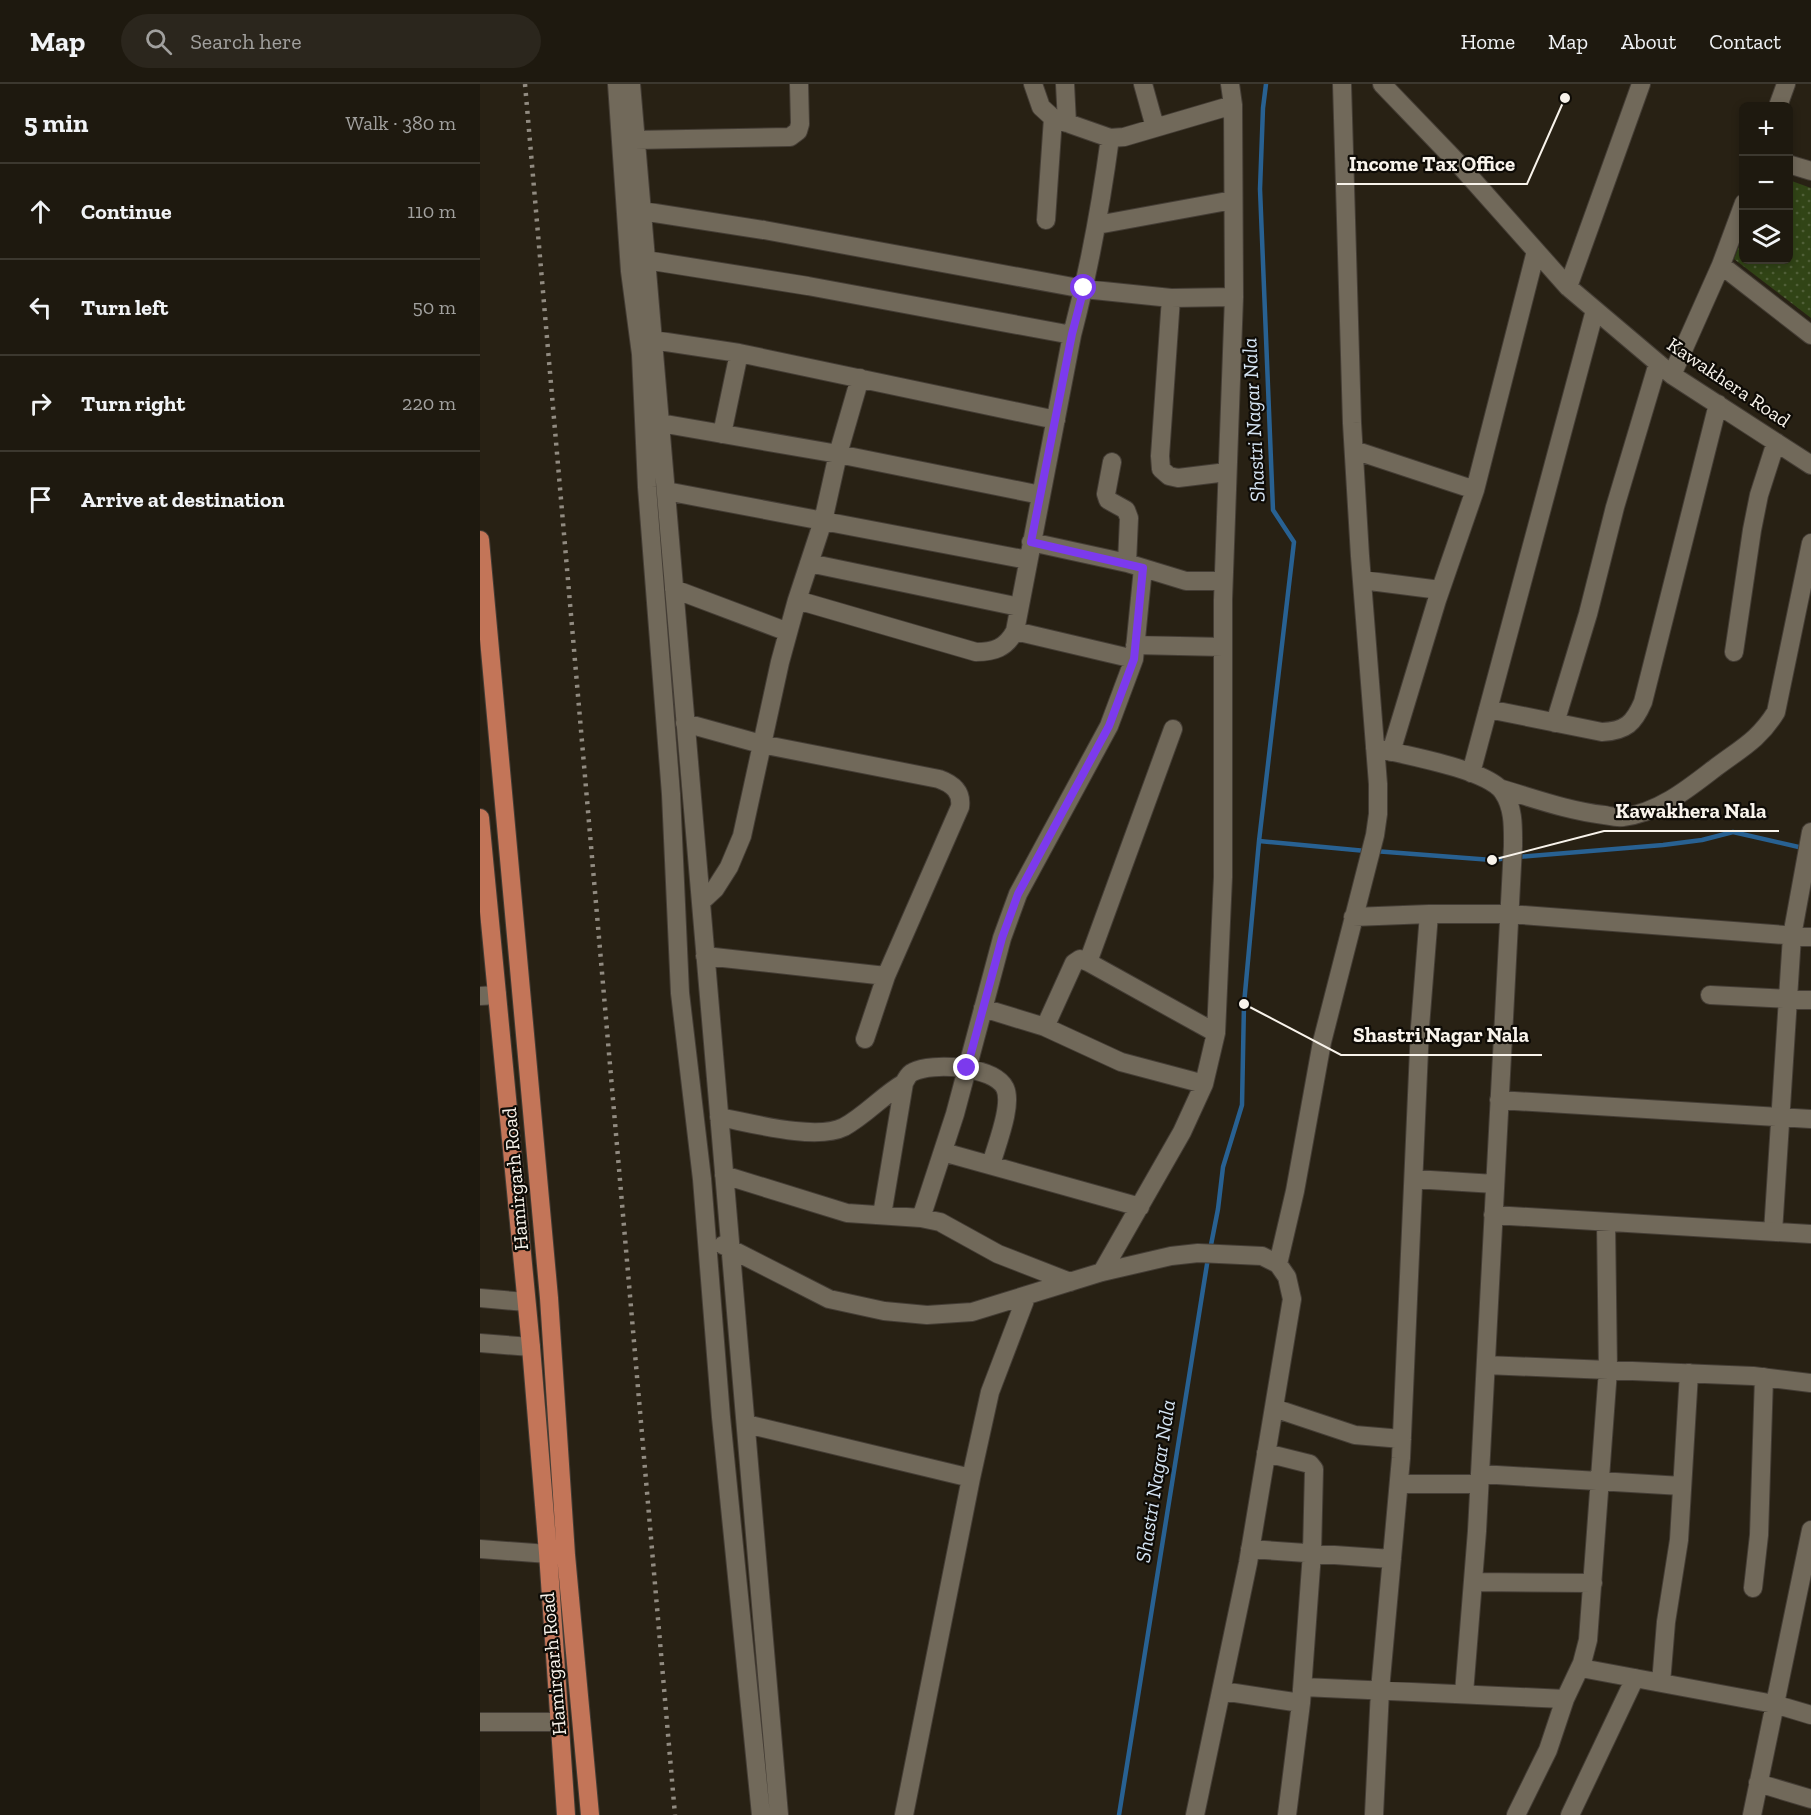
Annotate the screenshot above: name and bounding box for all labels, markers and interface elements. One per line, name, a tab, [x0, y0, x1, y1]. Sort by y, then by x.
search box	[121, 14, 541, 68]
text: Map	[30, 25, 85, 58]
icon: search	[142, 25, 175, 58]
text: Search here	[190, 28, 302, 55]
text: Home	[1461, 29, 1515, 54]
text: Map	[1548, 29, 1588, 54]
text: About	[1621, 29, 1676, 54]
text: Contact	[1709, 29, 1781, 54]
map controls	[1739, 102, 1793, 264]
button: +	[1739, 102, 1793, 156]
text: 5 min	[24, 107, 88, 139]
text: Walk · 380 m	[346, 111, 456, 135]
callout: Income Tax Office	[1337, 145, 1527, 184]
text: Income Tax Office	[1349, 151, 1515, 176]
button: −	[1739, 156, 1793, 210]
icon: ahead	[24, 195, 57, 228]
text: Continue	[81, 198, 172, 225]
text: 110 m	[407, 199, 456, 223]
button: layers	[1739, 210, 1793, 264]
route start	[1070, 274, 1096, 300]
icon: left	[24, 291, 57, 324]
text: Turn left	[81, 294, 168, 321]
text: 50 m	[412, 295, 456, 319]
street label: Kawakhera Road	[1663, 332, 1795, 432]
water label: Shastri Nagar Nala	[1236, 337, 1270, 503]
icon: right	[24, 387, 57, 420]
text: Turn right	[81, 390, 185, 417]
text: 220 m	[402, 391, 456, 415]
icon: arrive	[24, 483, 57, 516]
text: Arrive at destination	[81, 486, 284, 513]
callout: Kawakhera Nala	[1604, 792, 1779, 831]
text: Kawakhera Nala	[1615, 798, 1767, 823]
callout: Shastri Nagar Nala	[1341, 1016, 1542, 1055]
text: Shastri Nagar Nala	[1353, 1022, 1529, 1047]
route end	[953, 1054, 979, 1080]
street label: Hamirgarh Road	[497, 1107, 533, 1251]
water label: Shastri Nagar Nala	[1130, 1398, 1180, 1564]
street label: Hamirgarh Road	[535, 1592, 571, 1736]

